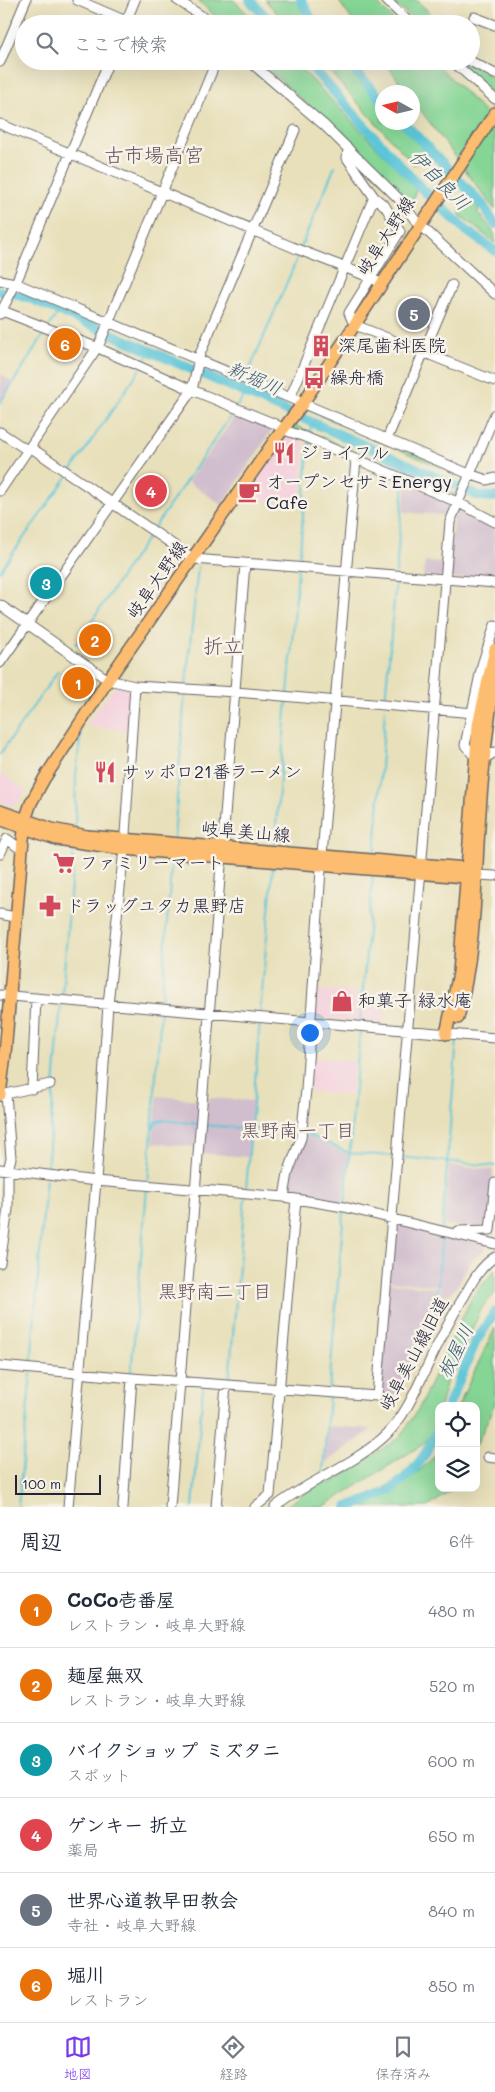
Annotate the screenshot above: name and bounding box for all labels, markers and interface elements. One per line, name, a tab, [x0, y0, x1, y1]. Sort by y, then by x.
search box	[15, 15, 480, 70]
icon: search	[33, 29, 61, 57]
text: ここで検索	[73, 31, 168, 56]
north arrow	[375, 85, 420, 130]
district label: 古市場高宮	[104, 141, 204, 167]
water label: 伊自良川	[405, 144, 476, 215]
street label: 岐阜大野線	[351, 191, 420, 280]
pin: 5	[398, 295, 430, 333]
pin: 6	[49, 325, 81, 363]
building icon: 深尾歯科医院	[308, 333, 334, 359]
place label: 深尾歯科医院	[338, 333, 446, 357]
water label: 新堀川	[224, 355, 286, 401]
bus stop icon: 繰舟橋	[301, 365, 327, 391]
place label: 繰舟橋	[330, 365, 384, 389]
restaurant icon: ジョイフル	[271, 440, 297, 466]
place label: ジョイフル	[300, 440, 389, 464]
place label: オープンセサミEnergy Cafe	[266, 469, 452, 514]
pin: 4	[135, 472, 167, 510]
cafe icon: オープンセサミEnergy Cafe	[236, 479, 262, 505]
street label: 岐阜大野線	[121, 536, 192, 623]
pin: 3	[30, 564, 62, 602]
pin: 2	[79, 621, 111, 659]
district label: 折立	[203, 632, 243, 658]
pin: 1	[62, 664, 94, 702]
restaurant icon: サッポロ21番ラーメン	[92, 759, 118, 785]
place label: サッポロ21番ラーメン	[122, 759, 302, 783]
street label: 岐阜美山線	[200, 815, 292, 847]
supermarket icon: ファミリーマート	[51, 850, 77, 876]
place label: ファミリーマート	[80, 850, 224, 874]
pharmacy icon: ドラッグユタカ黒野店	[37, 893, 63, 919]
place label: ドラッグユタカ黒野店	[66, 893, 246, 917]
shop icon: 和菓子 緑水庵	[329, 988, 355, 1014]
place label: 和菓子 緑水庵	[358, 988, 472, 1012]
your location	[297, 1020, 323, 1046]
district label: 黒野南一丁目	[241, 1117, 355, 1142]
district label: 黒野南二丁目	[158, 1278, 272, 1303]
street label: 岐阜美山線旧道	[373, 1292, 453, 1415]
water label: 板屋川	[431, 1320, 478, 1382]
map controls	[435, 1402, 480, 1492]
button: locate	[435, 1402, 480, 1447]
button: layers	[435, 1447, 480, 1492]
scale bar	[15, 1472, 101, 1495]
text: 100 m	[22, 1474, 61, 1493]
text: 周辺	[20, 1527, 62, 1554]
text: 6件	[449, 1530, 475, 1551]
text: CoCo壱番屋	[67, 1587, 175, 1612]
text: 1	[32, 1600, 40, 1621]
text: 480 m	[428, 1600, 475, 1621]
text: レストラン · 岐阜大野線	[67, 1614, 246, 1635]
text: 麺屋無双	[67, 1662, 143, 1687]
text: 2	[32, 1675, 40, 1696]
text: 520 m	[429, 1675, 475, 1696]
text: レストラン · 岐阜大野線	[67, 1689, 246, 1710]
text: バイクショップ ミズタニ	[67, 1737, 281, 1762]
text: 3	[31, 1750, 41, 1771]
text: 600 m	[428, 1750, 475, 1771]
text: スポット	[67, 1764, 131, 1785]
text: ゲンキー 折立	[67, 1812, 188, 1837]
text: 4	[31, 1825, 41, 1846]
text: 650 m	[428, 1825, 475, 1846]
text: 薬局	[67, 1839, 99, 1860]
text: 世界心道教早田教会	[67, 1887, 238, 1912]
text: 5	[31, 1900, 41, 1921]
text: 840 m	[428, 1900, 475, 1921]
text: 寺社 · 岐阜大野線	[67, 1914, 196, 1935]
text: 堀川	[67, 1962, 105, 1987]
text: 6	[31, 1975, 41, 1996]
text: 850 m	[428, 1975, 475, 1996]
text: レストラン	[67, 1989, 148, 2010]
tab: 地図	[64, 2033, 92, 2083]
tab: 経路	[219, 2033, 247, 2083]
tab: 保存済み	[375, 2033, 431, 2083]

